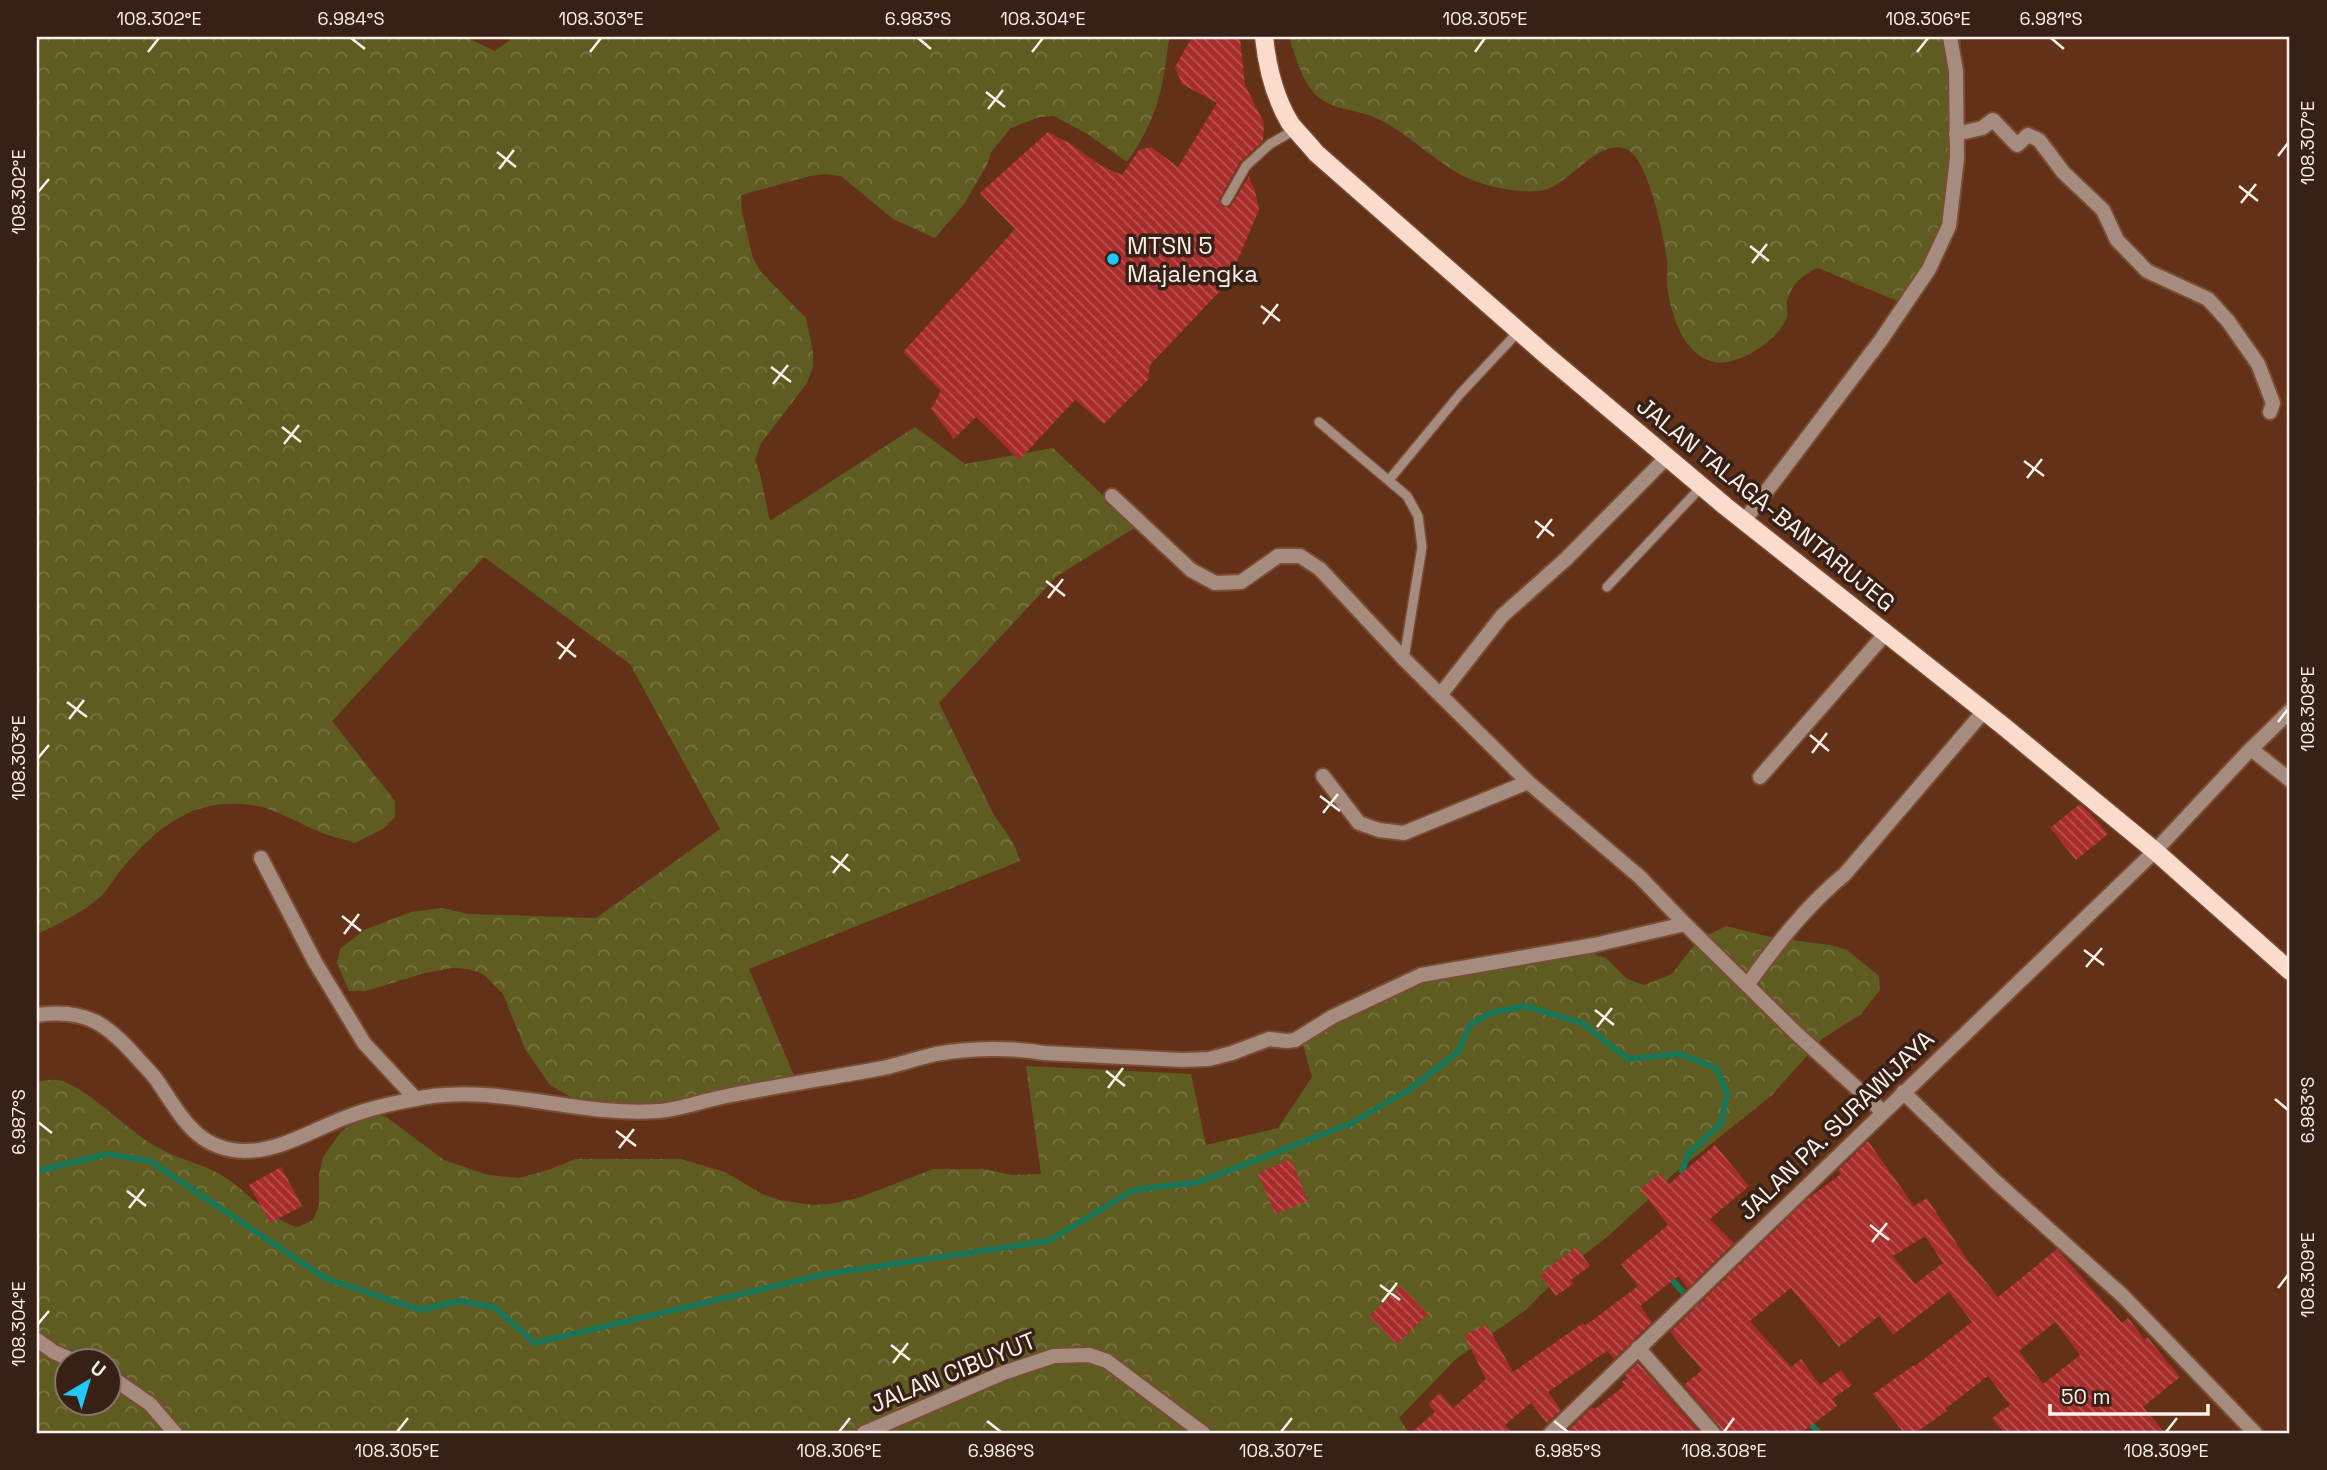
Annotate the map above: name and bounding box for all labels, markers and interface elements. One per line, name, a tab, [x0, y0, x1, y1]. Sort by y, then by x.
text: 108.302°E	[116, 7, 202, 30]
text: 6.984°S	[318, 7, 384, 30]
text: 108.303°E	[558, 7, 644, 30]
text: 6.983°S	[885, 7, 951, 30]
text: 108.304°E	[1000, 7, 1086, 30]
text: 108.305°E	[1442, 7, 1528, 30]
text: 108.306°E	[1885, 7, 1971, 30]
text: 6.981°S	[2019, 7, 2083, 30]
text: 108.307°E	[2296, 101, 2319, 185]
text: 108.302°E	[7, 149, 30, 235]
place label: MTSN 5 Majalengka	[1127, 230, 1258, 289]
marker: MTSN 5 Majalengka	[1105, 251, 1121, 267]
street label: JALAN TALAGA-BANTARUJEG	[1630, 390, 1902, 618]
text: 108.308°E	[2296, 666, 2319, 752]
text: 108.303°E	[7, 715, 30, 801]
street label: JALAN PA. SURAWIJAYA	[1732, 1023, 1940, 1227]
text: 6.983°S	[2296, 1077, 2319, 1143]
text: 6.987°S	[7, 1089, 30, 1155]
text: 108.309°E	[2296, 1232, 2319, 1318]
text: 108.304°E	[7, 1281, 30, 1367]
street label: JALAN CIBUYUT	[865, 1325, 1041, 1419]
north arrow	[52, 1348, 122, 1418]
text: U	[85, 1355, 111, 1383]
scale bar	[2050, 1372, 2208, 1416]
text: 50 m	[2061, 1383, 2111, 1410]
text: 108.305°E	[354, 1439, 440, 1462]
text: 108.306°E	[796, 1439, 882, 1462]
text: 6.986°S	[968, 1439, 1034, 1462]
text: 108.307°E	[1239, 1439, 1323, 1462]
text: 6.985°S	[1535, 1439, 1601, 1462]
text: 108.308°E	[1681, 1439, 1767, 1462]
text: 108.309°E	[2123, 1439, 2209, 1462]

